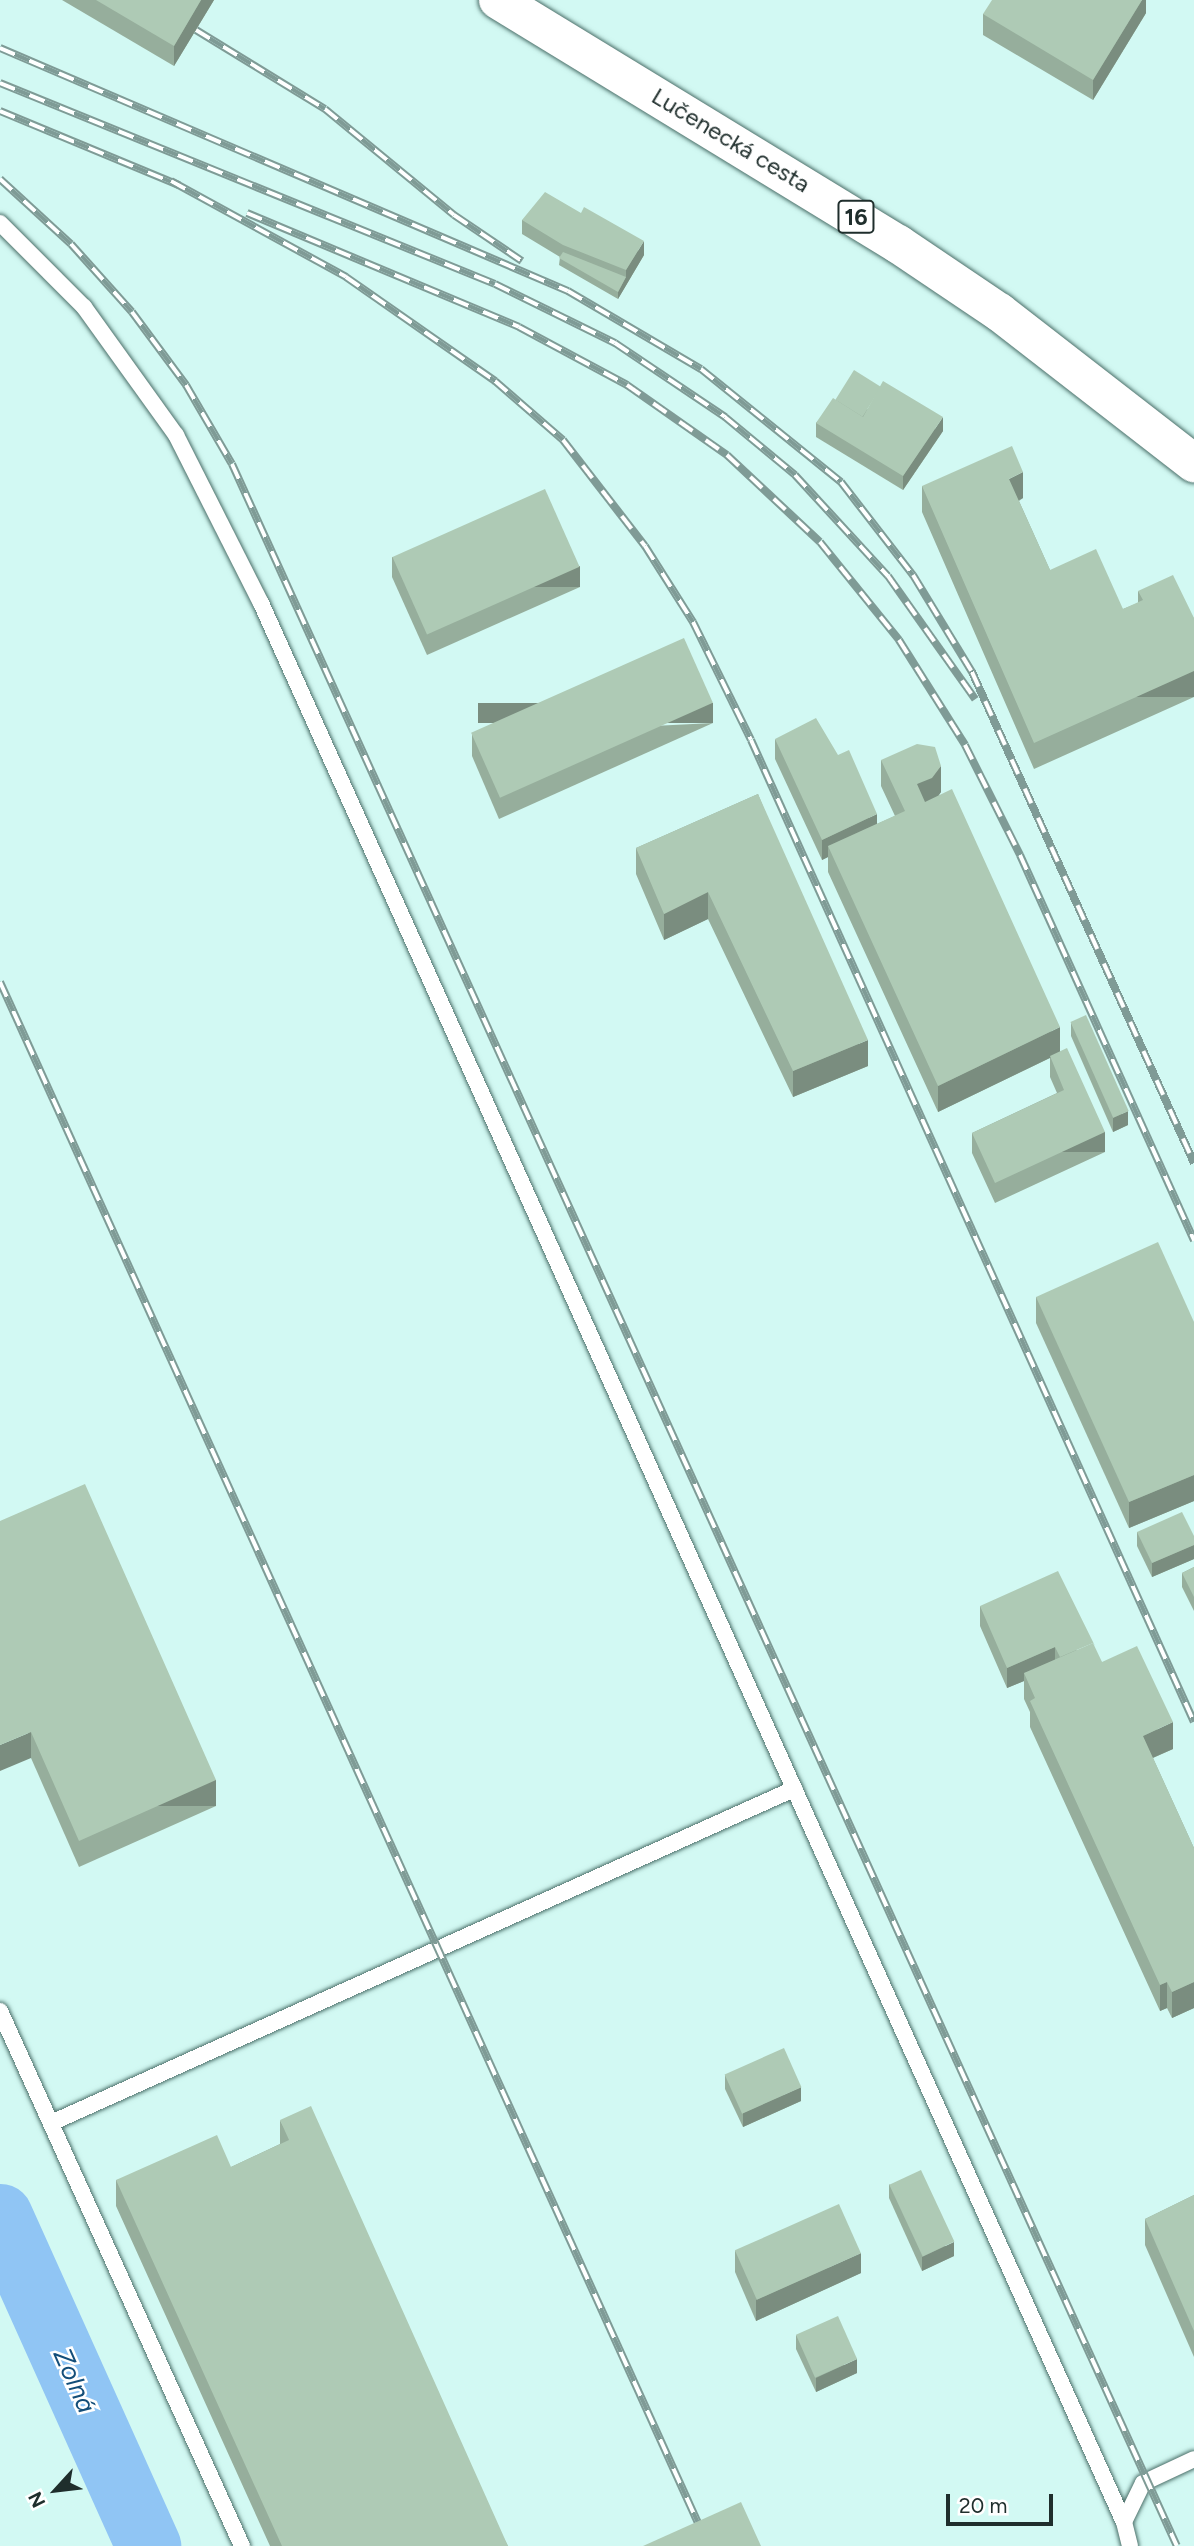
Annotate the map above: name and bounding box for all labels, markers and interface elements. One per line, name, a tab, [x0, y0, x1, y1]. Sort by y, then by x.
street label: Lučenecká cesta	[647, 81, 815, 199]
road number: 16	[837, 198, 875, 236]
water label: Zolná	[46, 2344, 102, 2418]
north arrow	[21, 2455, 91, 2525]
scale bar	[949, 2480, 1056, 2524]
text: N	[23, 2488, 50, 2512]
text: 20 m	[959, 2493, 1007, 2518]

